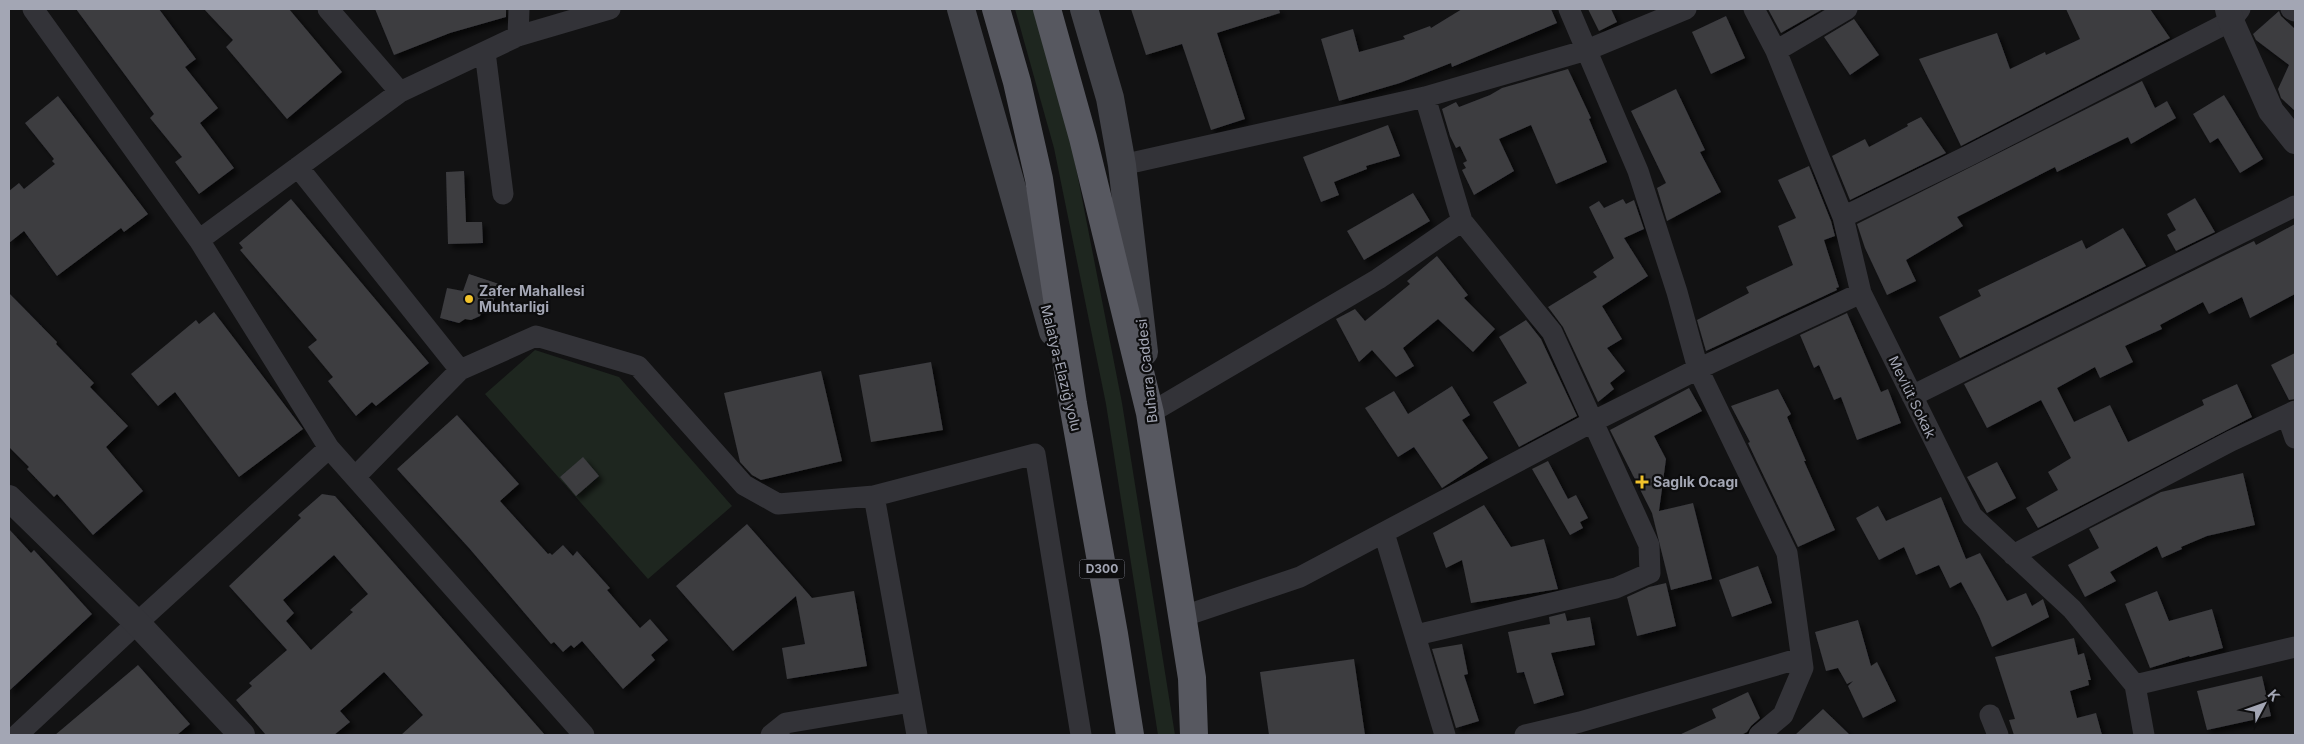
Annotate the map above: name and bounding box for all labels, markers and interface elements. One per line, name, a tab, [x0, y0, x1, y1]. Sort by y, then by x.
place label: Zafer Mahallesi Muhtarligi	[479, 282, 585, 315]
marker: Zafer Mahallesi Muhtarligi	[463, 293, 475, 305]
street label: Malatya-Elazığ yolu	[1038, 303, 1085, 433]
street label: Buhara Caddesi	[1133, 318, 1160, 424]
street label: Mevlüt Sokak	[1885, 353, 1940, 441]
place label: Saglık Ocagı	[1653, 473, 1738, 490]
marker: Saglık Ocagı	[1635, 475, 1649, 489]
road number: D300	[1080, 560, 1124, 578]
north arrow	[2239, 679, 2289, 729]
text: K	[2264, 686, 2284, 705]

